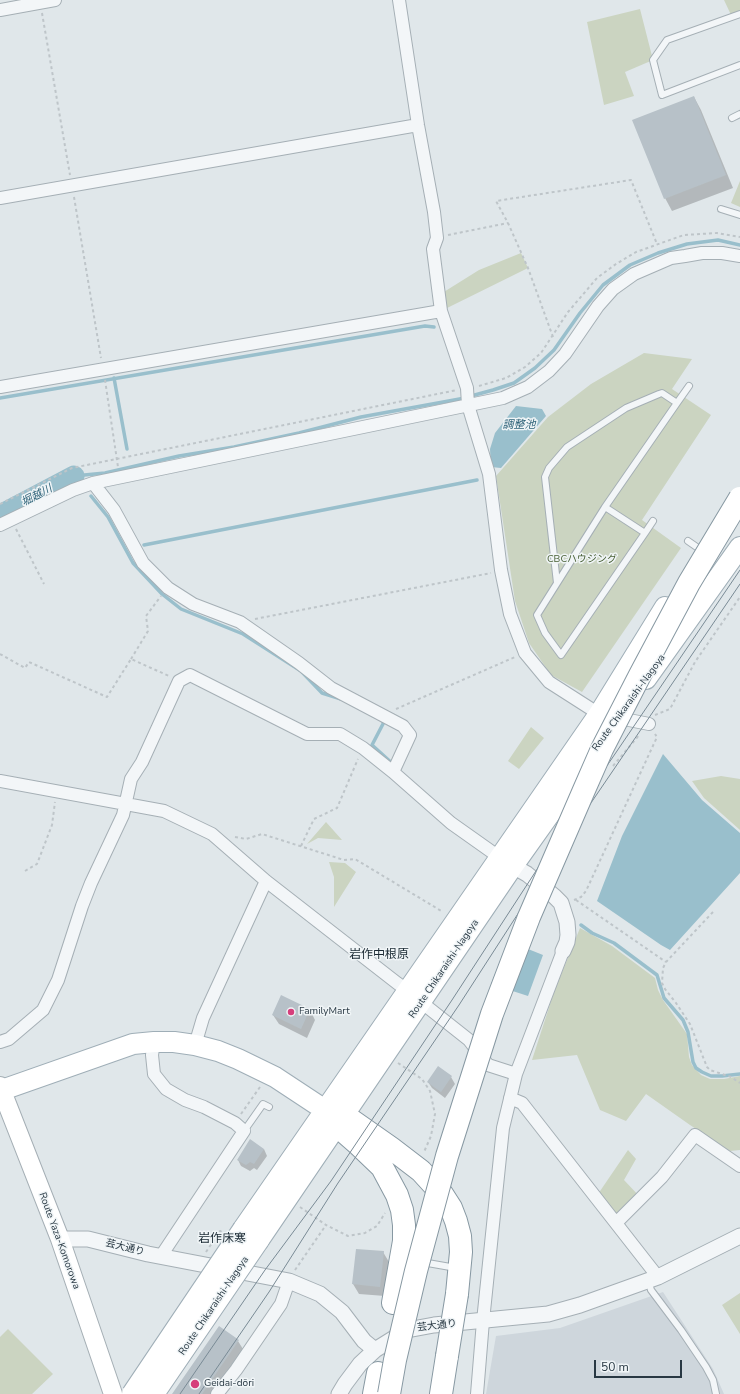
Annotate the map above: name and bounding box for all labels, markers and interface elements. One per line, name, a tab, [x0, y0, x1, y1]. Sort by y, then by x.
water label: 調整池	[503, 418, 535, 432]
water label: 堀越川	[19, 482, 55, 510]
park label: CBCハウジング	[547, 554, 617, 566]
street label: Route Chikaraishi-Nagoya	[590, 652, 668, 754]
street label: Route Chikaraishi-Nagoya	[406, 917, 482, 1021]
district label: 岩作中根原	[349, 948, 409, 962]
place label: FamilyMart	[299, 1006, 350, 1018]
marker: FamilyMart	[286, 1007, 296, 1017]
street label: Route Yaza-Komorowa	[36, 1191, 82, 1291]
district label: 岩作床寒	[198, 1232, 246, 1246]
street label: 芸大通り	[104, 1237, 146, 1259]
street label: Route Chikaraishi-Nagoya	[176, 1254, 252, 1358]
street label: 芸大通り	[416, 1318, 458, 1334]
scale bar	[596, 1352, 684, 1378]
text: 50 m	[601, 1359, 629, 1375]
marker: Geidai-dōri	[189, 1378, 201, 1390]
place label: Geidai-dōri	[204, 1378, 254, 1390]

